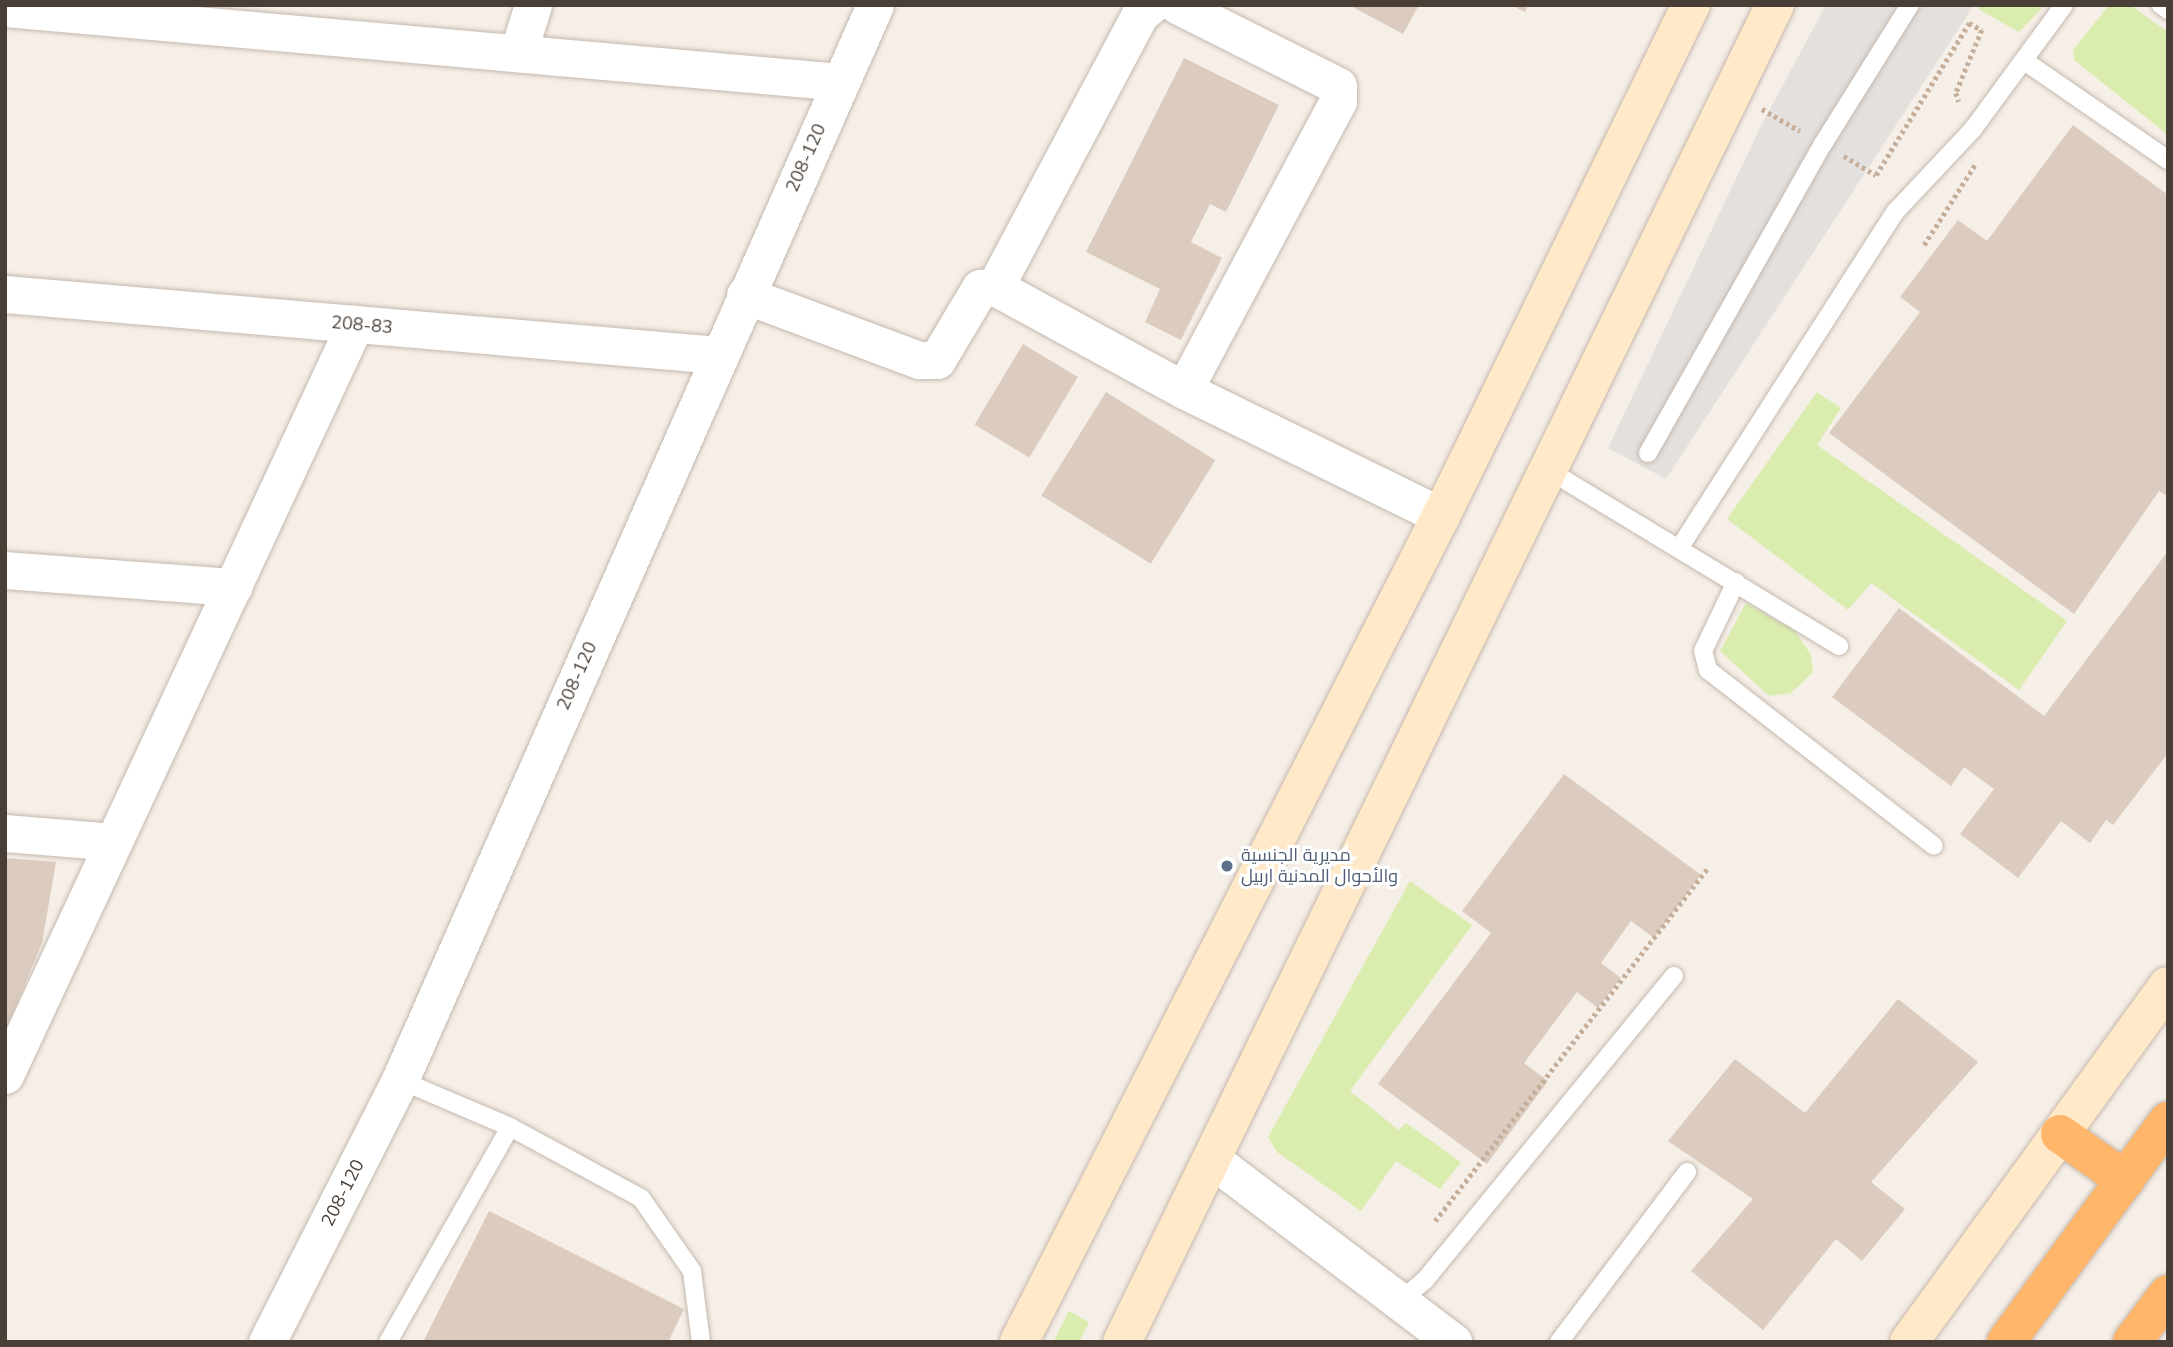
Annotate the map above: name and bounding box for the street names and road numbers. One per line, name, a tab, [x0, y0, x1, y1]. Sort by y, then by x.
street label: 208-120	[781, 121, 831, 195]
street label: 208-83	[330, 312, 394, 338]
street label: 208-120	[552, 639, 602, 713]
street label: 208-120	[317, 1156, 369, 1230]

